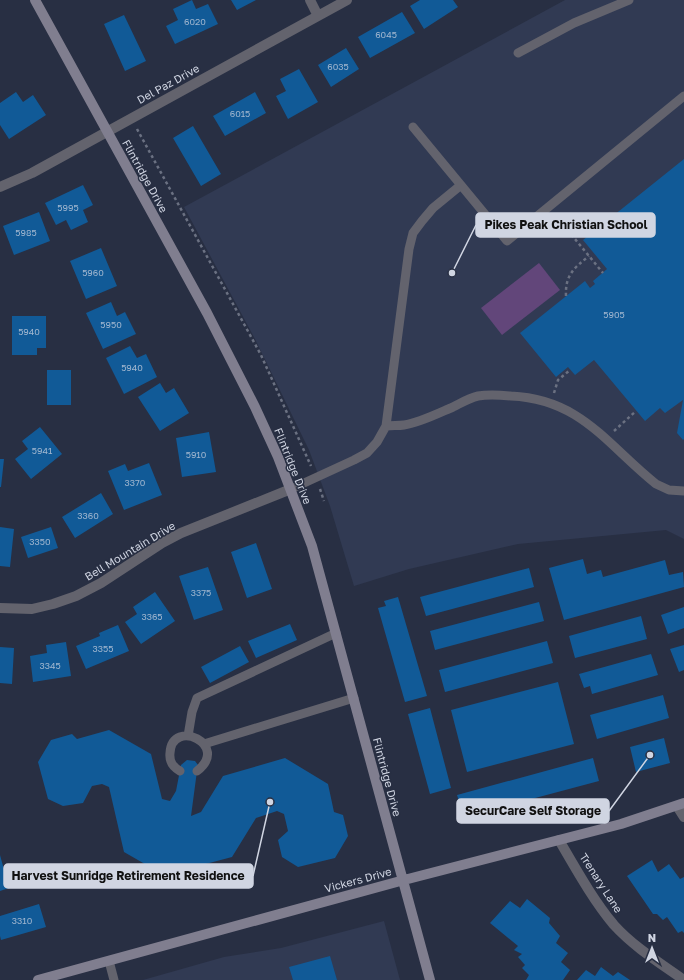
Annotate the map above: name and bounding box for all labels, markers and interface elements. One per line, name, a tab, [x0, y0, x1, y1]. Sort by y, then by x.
house number: 6020	[184, 16, 206, 27]
house number: 6045	[375, 29, 397, 40]
street label: Del Paz Drive	[134, 61, 201, 106]
house number: 6035	[327, 61, 349, 72]
house number: 6015	[230, 108, 250, 119]
street label: Flintridge Drive	[120, 137, 171, 214]
house number: 5995	[57, 202, 79, 213]
callout: Pikes Peak Christian School	[476, 213, 655, 237]
text: Pikes Peak Christian School	[484, 217, 648, 232]
house number: 5985	[15, 227, 37, 238]
house number: 5960	[82, 267, 104, 278]
house number: 5905	[603, 309, 625, 320]
house number: 5950	[100, 319, 122, 330]
house number: 5940	[18, 326, 40, 337]
house number: 5940	[121, 362, 143, 373]
street label: Flintridge Drive	[272, 426, 315, 506]
house number: 5941	[32, 445, 53, 456]
house number: 5910	[186, 449, 207, 460]
house number: 3370	[125, 477, 146, 488]
house number: 3360	[77, 510, 99, 521]
street label: Bell Mountain Drive	[82, 518, 177, 583]
house number: 3350	[29, 536, 51, 547]
house number: 3375	[191, 587, 211, 598]
house number: 3365	[141, 611, 163, 622]
house number: 3355	[93, 643, 113, 654]
house number: 3345	[39, 660, 61, 671]
street label: Flintridge Drive	[371, 736, 404, 818]
callout: SecurCare Self Storage	[457, 799, 609, 823]
text: SecurCare Self Storage	[465, 803, 601, 818]
street label: Trenary Lane	[577, 850, 626, 915]
callout: Harvest Sunridge Retirement Residence	[4, 864, 253, 888]
street label: Vickers Drive	[323, 864, 393, 895]
text: Harvest Sunridge Retirement Residence	[11, 868, 245, 883]
house number: 3310	[12, 915, 33, 926]
north arrow	[632, 928, 672, 968]
text: N	[648, 931, 656, 944]

